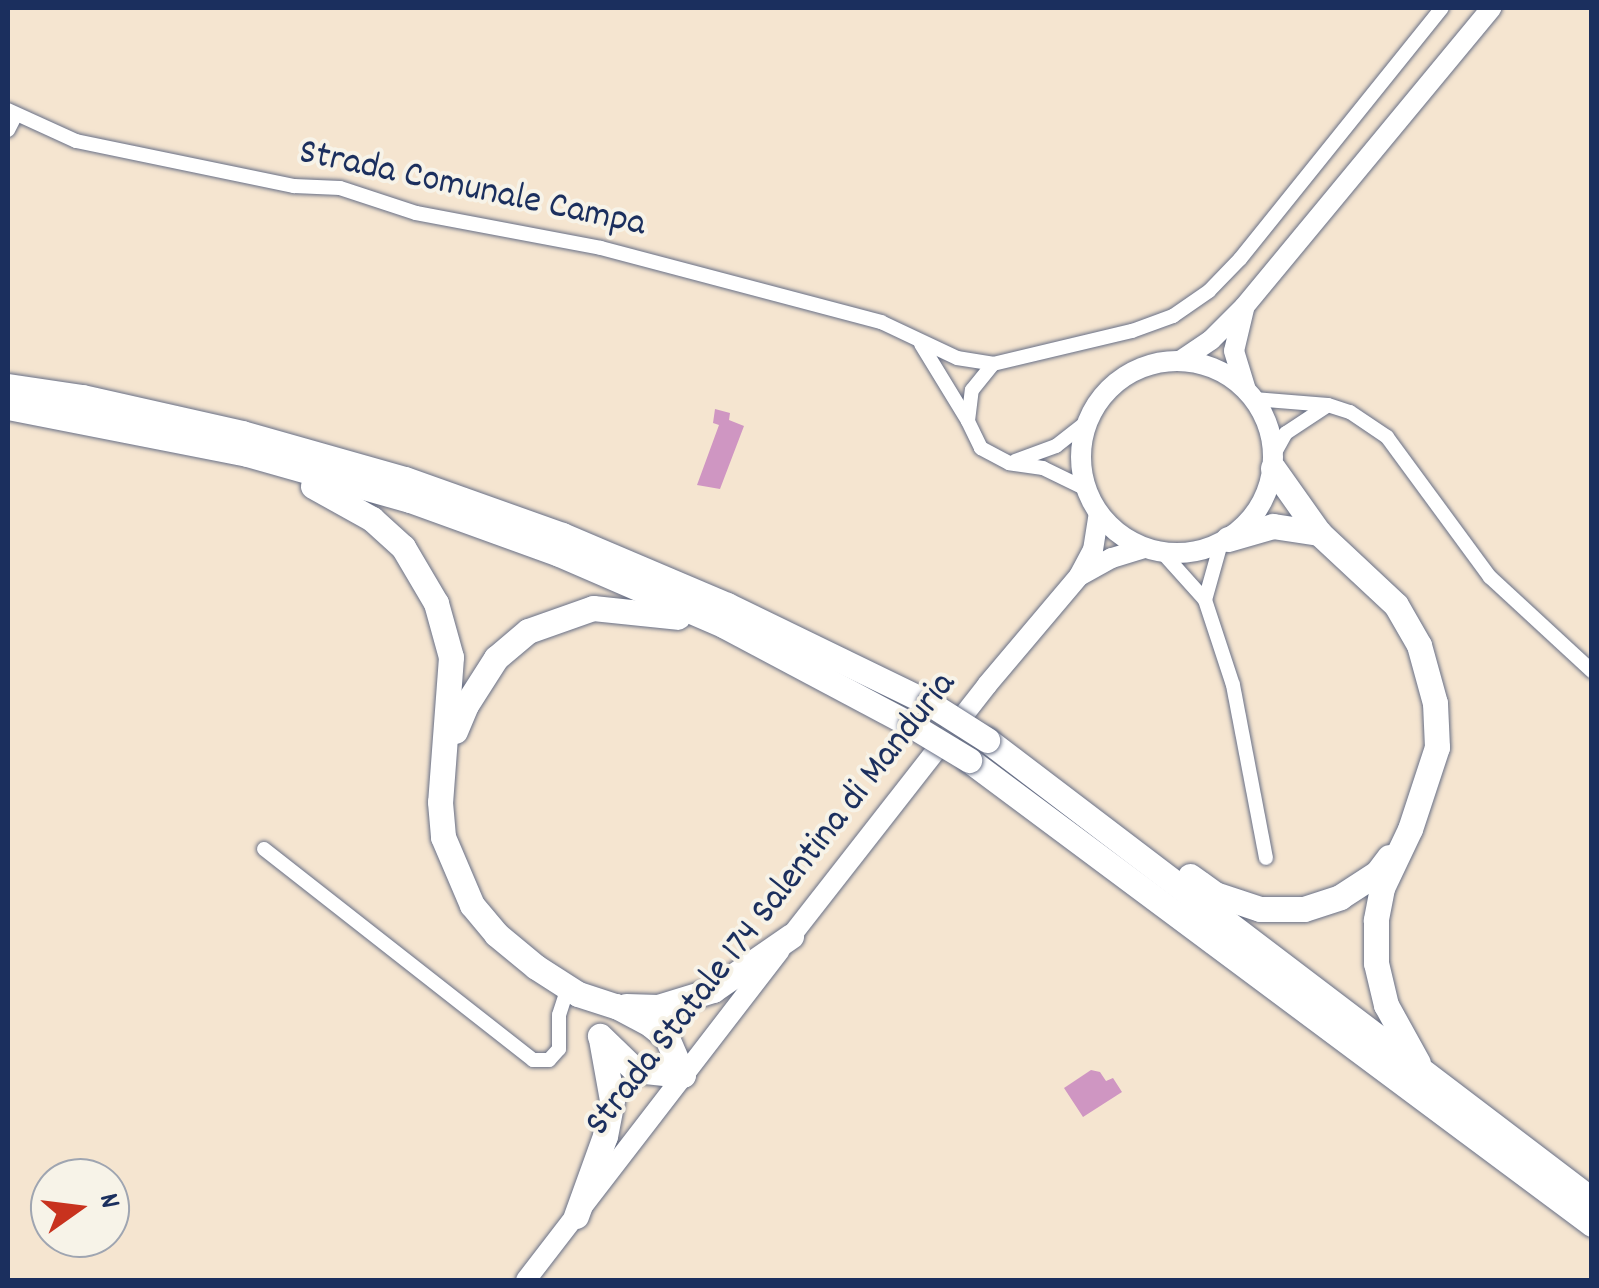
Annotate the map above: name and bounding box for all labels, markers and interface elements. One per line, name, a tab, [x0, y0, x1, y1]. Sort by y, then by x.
street label: Strada Comunale Campa	[295, 131, 649, 249]
street label: Strada Statale 174 Salentina di Manduria	[577, 664, 967, 1146]
north arrow	[30, 1158, 130, 1258]
text: N	[86, 1190, 128, 1213]

